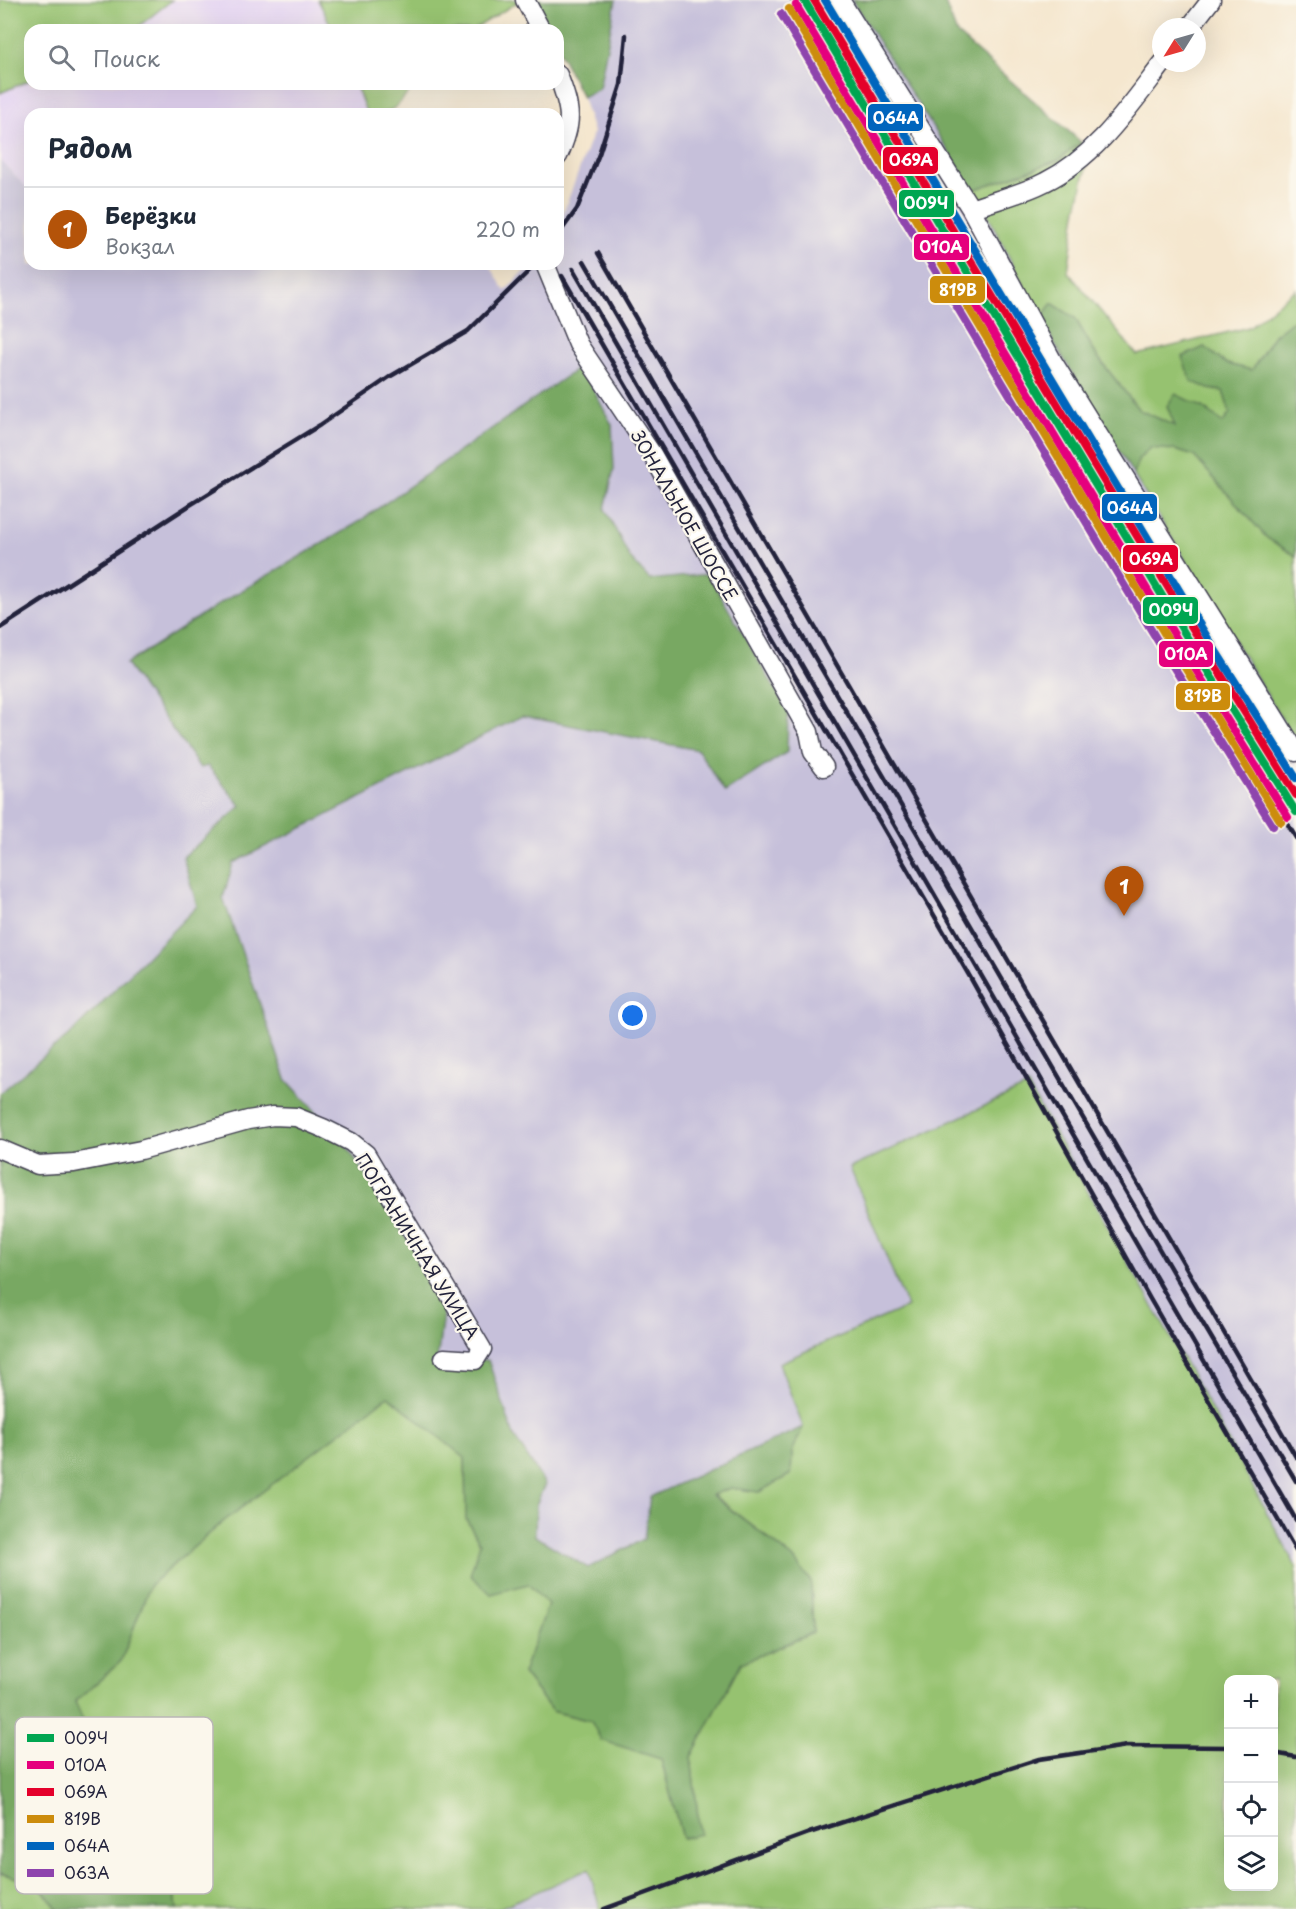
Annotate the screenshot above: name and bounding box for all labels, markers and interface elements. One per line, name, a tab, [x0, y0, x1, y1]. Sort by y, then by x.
north arrow	[1152, 18, 1206, 72]
search box	[24, 24, 564, 90]
icon: search	[45, 41, 78, 74]
text: Поиск	[93, 41, 160, 74]
line badge: 064А	[867, 103, 924, 132]
text: 064А	[873, 105, 920, 129]
text: Рядом	[48, 128, 133, 167]
line badge: 069А	[882, 146, 939, 175]
text: 069А	[889, 147, 934, 171]
line badge: 009Ч	[898, 189, 955, 218]
text: 009Ч	[904, 190, 948, 214]
text: Берёзки	[105, 198, 197, 231]
text: 1	[63, 214, 72, 244]
text: 220 m	[476, 214, 540, 244]
text: Вокзал	[105, 231, 175, 261]
line badge: 010А	[913, 233, 970, 261]
text: 010А	[919, 234, 963, 258]
line badge: 819В	[929, 275, 986, 304]
text: 819В	[939, 277, 977, 301]
street label: ЗОНАЛЬНОЕ ШОССЕ	[625, 424, 745, 605]
line badge: 064А	[1101, 493, 1158, 522]
text: 064А	[1107, 495, 1154, 519]
line badge: 069А	[1122, 544, 1179, 573]
text: 069А	[1129, 546, 1174, 570]
line badge: 009Ч	[1142, 596, 1199, 625]
text: 009Ч	[1149, 597, 1193, 621]
line badge: 010А	[1158, 640, 1214, 668]
text: 010А	[1164, 641, 1208, 665]
line badge: 819В	[1175, 682, 1231, 711]
text: 819В	[1184, 683, 1222, 707]
pin: 1	[1104, 866, 1144, 916]
your location	[618, 1001, 647, 1030]
street label: ПОГРАНИЧНАЯ УЛИЦА	[349, 1148, 487, 1345]
map controls	[1224, 1675, 1278, 1891]
button: +	[1224, 1675, 1278, 1729]
legend	[15, 1717, 213, 1894]
text: 009Ч	[64, 1725, 108, 1749]
button: −	[1224, 1729, 1278, 1783]
text: 010А	[64, 1752, 107, 1776]
text: 069А	[64, 1779, 108, 1803]
button: locate	[1224, 1783, 1278, 1837]
text: 819В	[64, 1806, 101, 1830]
text: 064А	[64, 1833, 110, 1857]
button: layers	[1224, 1837, 1278, 1891]
text: 063А	[64, 1860, 109, 1884]

